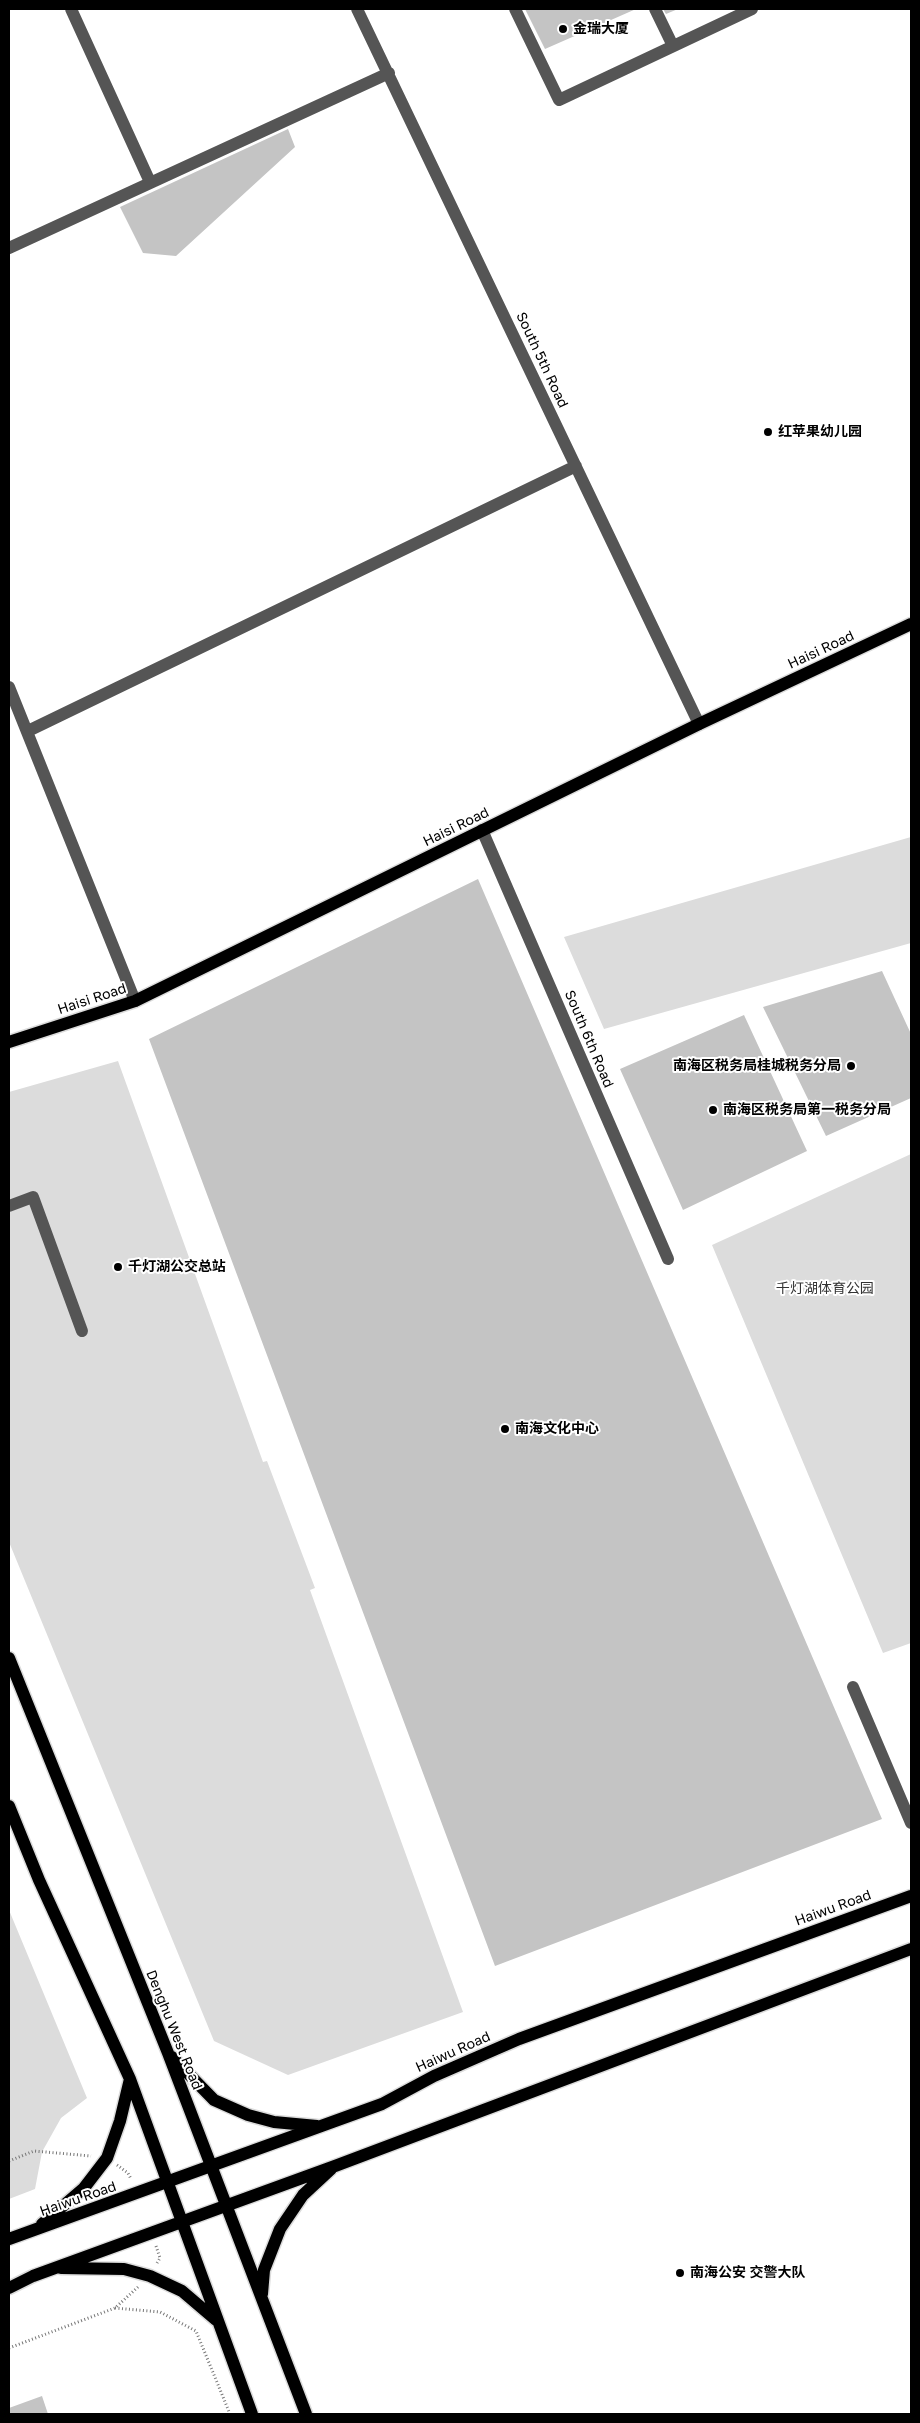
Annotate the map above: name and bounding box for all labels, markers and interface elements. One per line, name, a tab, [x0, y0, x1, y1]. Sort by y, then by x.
place label: 金瑞大厦	[573, 21, 629, 37]
marker: 金瑞大厦	[557, 23, 569, 35]
street label: South 5th Road	[512, 309, 572, 411]
place label: 红苹果幼儿园	[778, 424, 862, 440]
marker: 红苹果幼儿园	[762, 426, 774, 438]
street label: Haisi Road	[785, 627, 857, 673]
street label: Haisi Road	[420, 804, 492, 850]
street label: Haisi Road	[56, 980, 128, 1018]
street label: South 6th Road	[561, 988, 617, 1090]
place label: 南海区税务局桂城税务分局	[673, 1058, 841, 1074]
marker: 南海区税务局桂城税务分局	[845, 1060, 857, 1072]
place label: 南海区税务局第一税务分局	[723, 1102, 891, 1118]
marker: 南海区税务局第一税务分局	[707, 1104, 719, 1116]
place label: 千灯湖公交总站	[128, 1259, 226, 1275]
marker: 千灯湖公交总站	[112, 1261, 124, 1273]
park label: 千灯湖体育公园	[776, 1281, 874, 1297]
place label: 南海文化中心	[515, 1421, 599, 1437]
marker: 南海文化中心	[499, 1423, 511, 1435]
street label: Haiwu Road	[793, 1886, 873, 1930]
street label: Denghu West Road	[142, 1968, 206, 2092]
street label: Haiwu Road	[413, 2028, 493, 2076]
street label: Haiwu Road	[37, 2178, 119, 2220]
place label: 南海公安 交警大队	[690, 2265, 805, 2281]
marker: 南海公安 交警大队	[674, 2267, 686, 2279]

